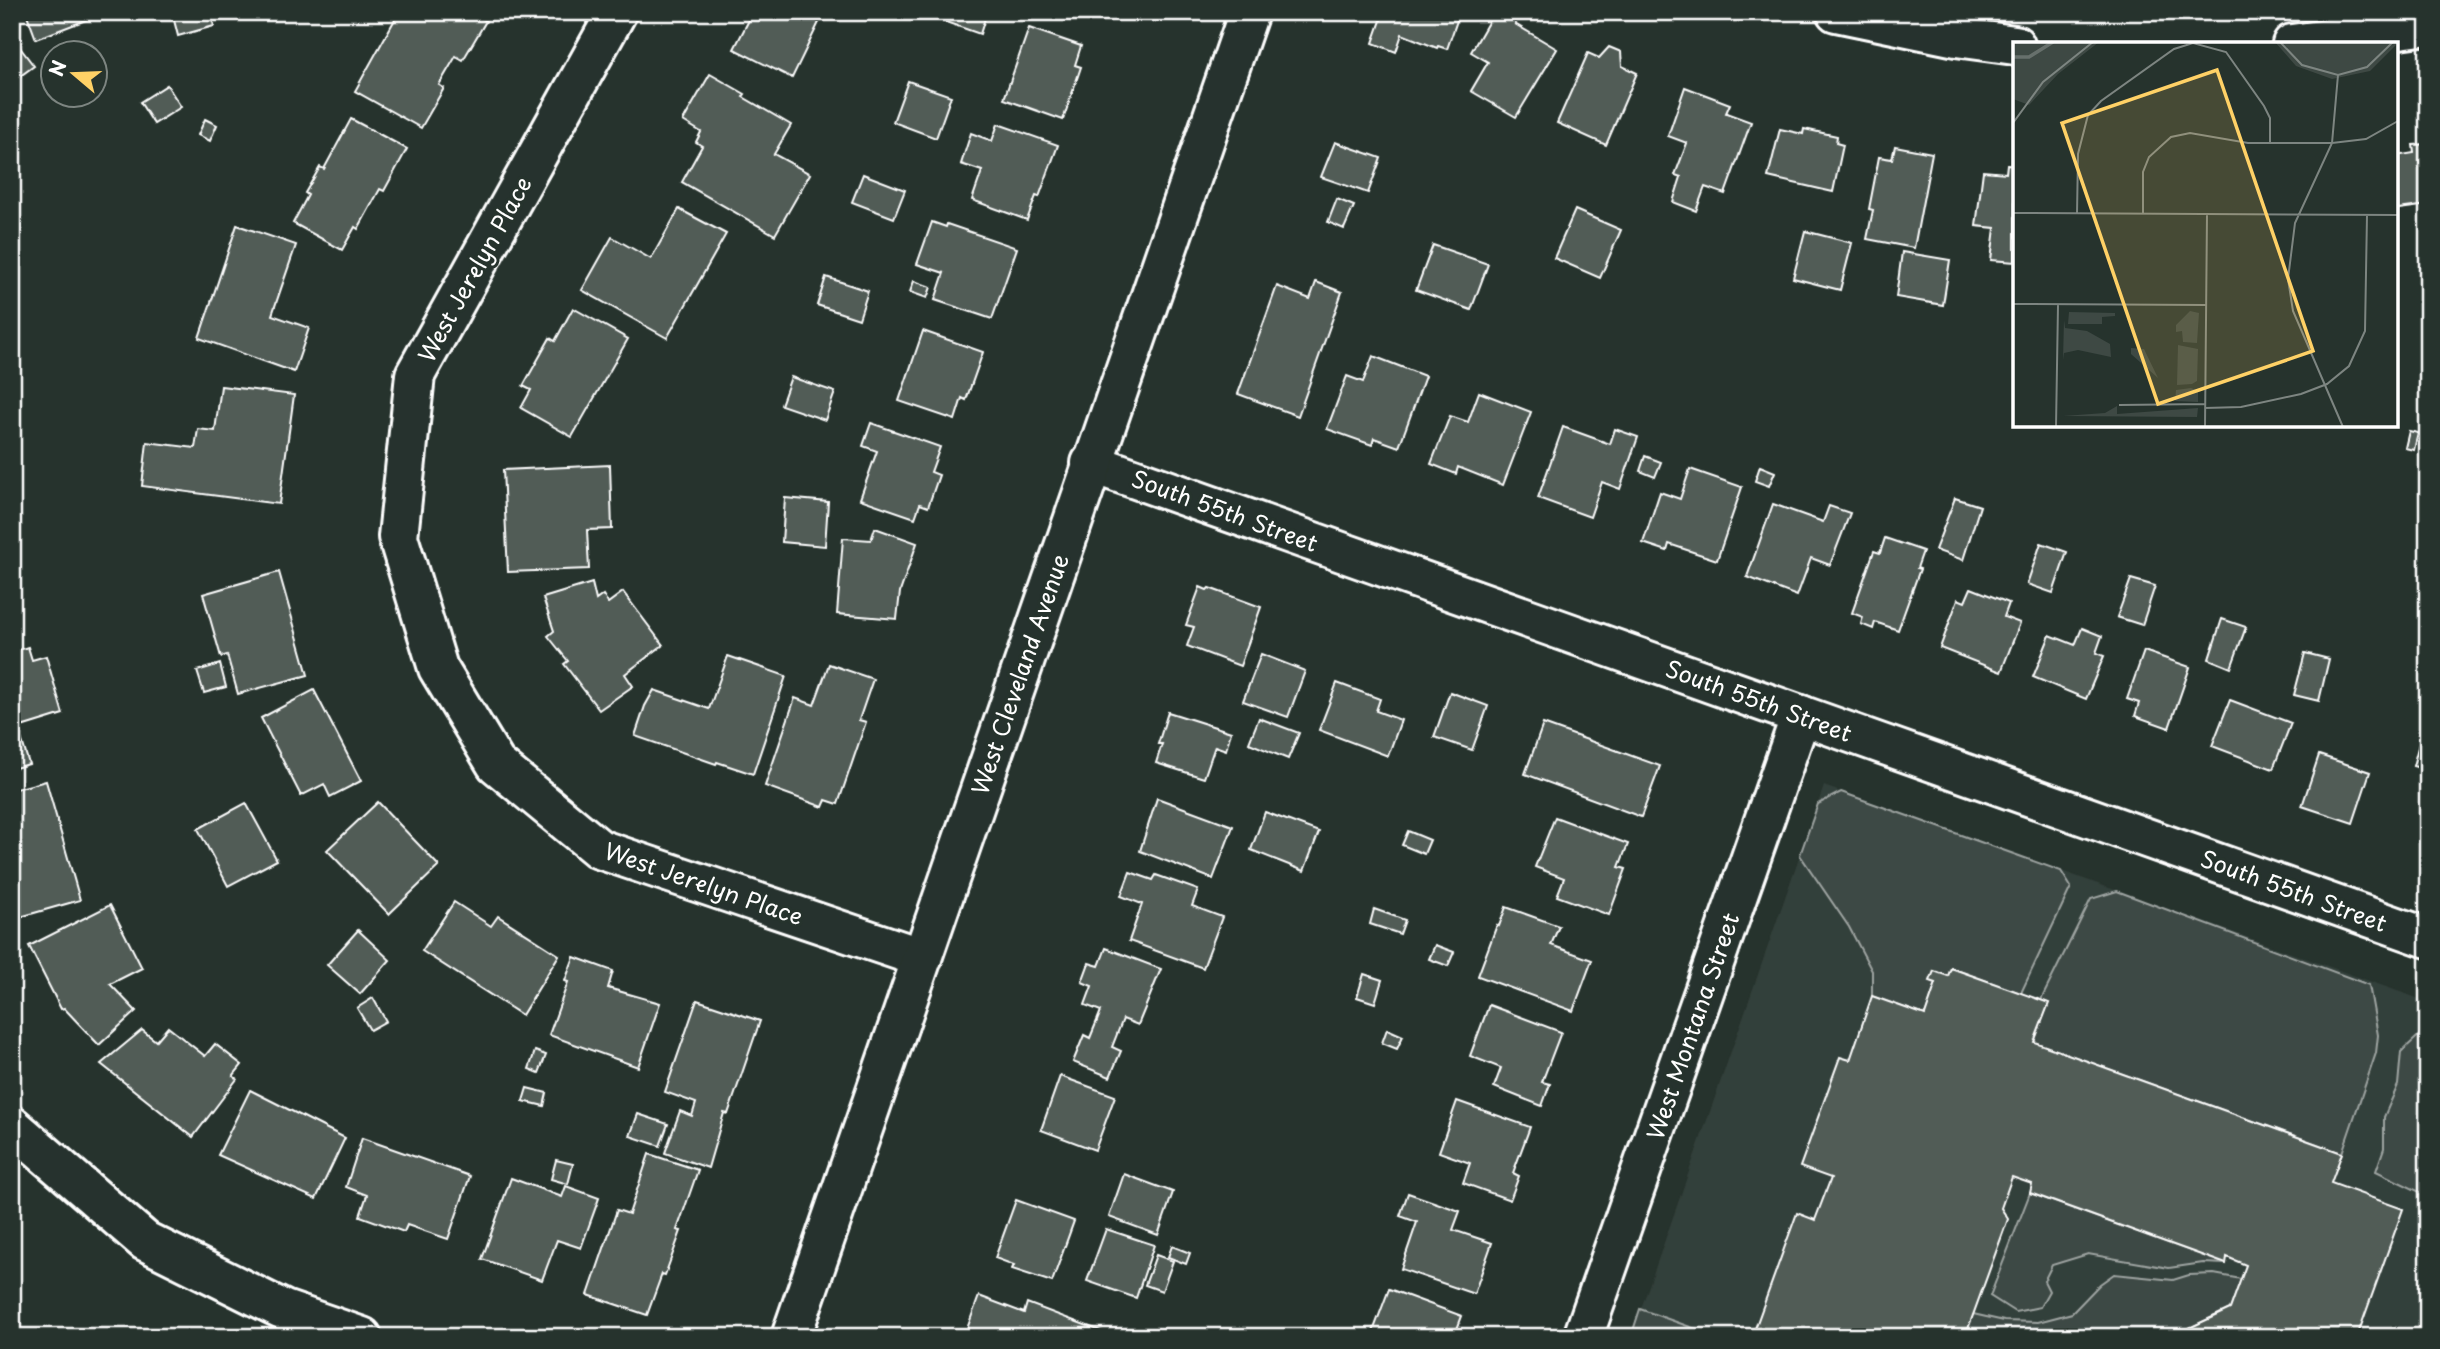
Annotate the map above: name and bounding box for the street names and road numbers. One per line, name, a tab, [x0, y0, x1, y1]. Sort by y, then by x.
street label: West Jerelyn Place	[408, 170, 540, 368]
street label: South 55th Street	[1127, 460, 1323, 560]
street label: West Cleveland Avenue	[961, 549, 1077, 799]
street label: South 55th Street	[1661, 650, 1857, 750]
street label: West Jerelyn Place	[600, 833, 808, 933]
street label: South 55th Street	[2196, 840, 2392, 940]
street label: West Montana Street	[1637, 908, 1747, 1144]

